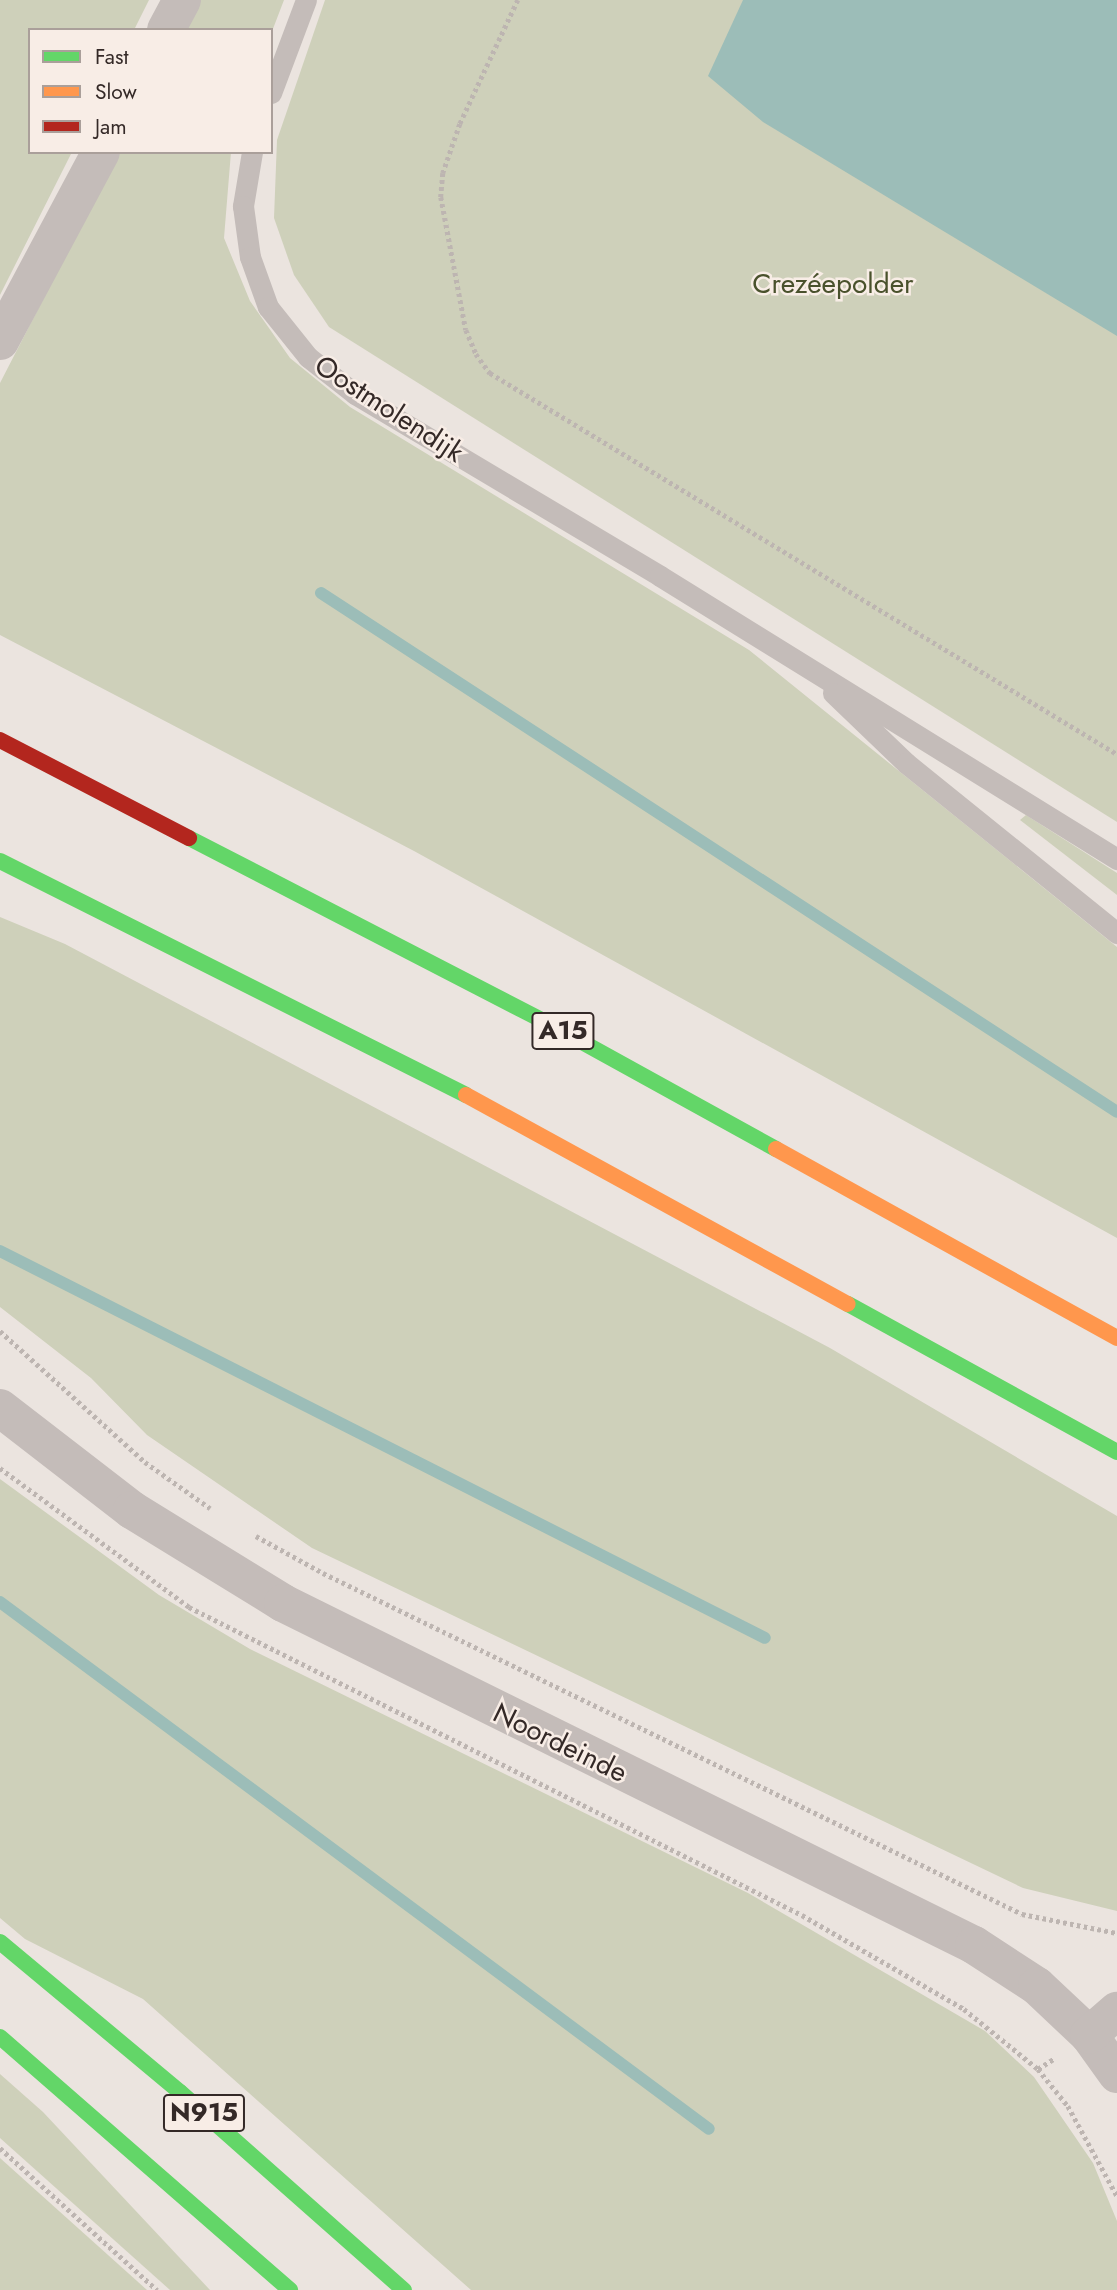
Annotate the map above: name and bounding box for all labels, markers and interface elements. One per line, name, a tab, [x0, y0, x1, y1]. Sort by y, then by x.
legend	[28, 28, 273, 154]
text: Fast	[95, 42, 128, 72]
text: Slow	[95, 77, 137, 107]
text: Jam	[95, 112, 127, 142]
park label: Crezéepolder	[752, 267, 914, 301]
street label: Oostmolendijk	[308, 348, 470, 470]
road number: A15	[530, 1008, 596, 1054]
street label: Noordeinde	[488, 1696, 632, 1790]
road number: N915	[162, 2090, 246, 2136]

